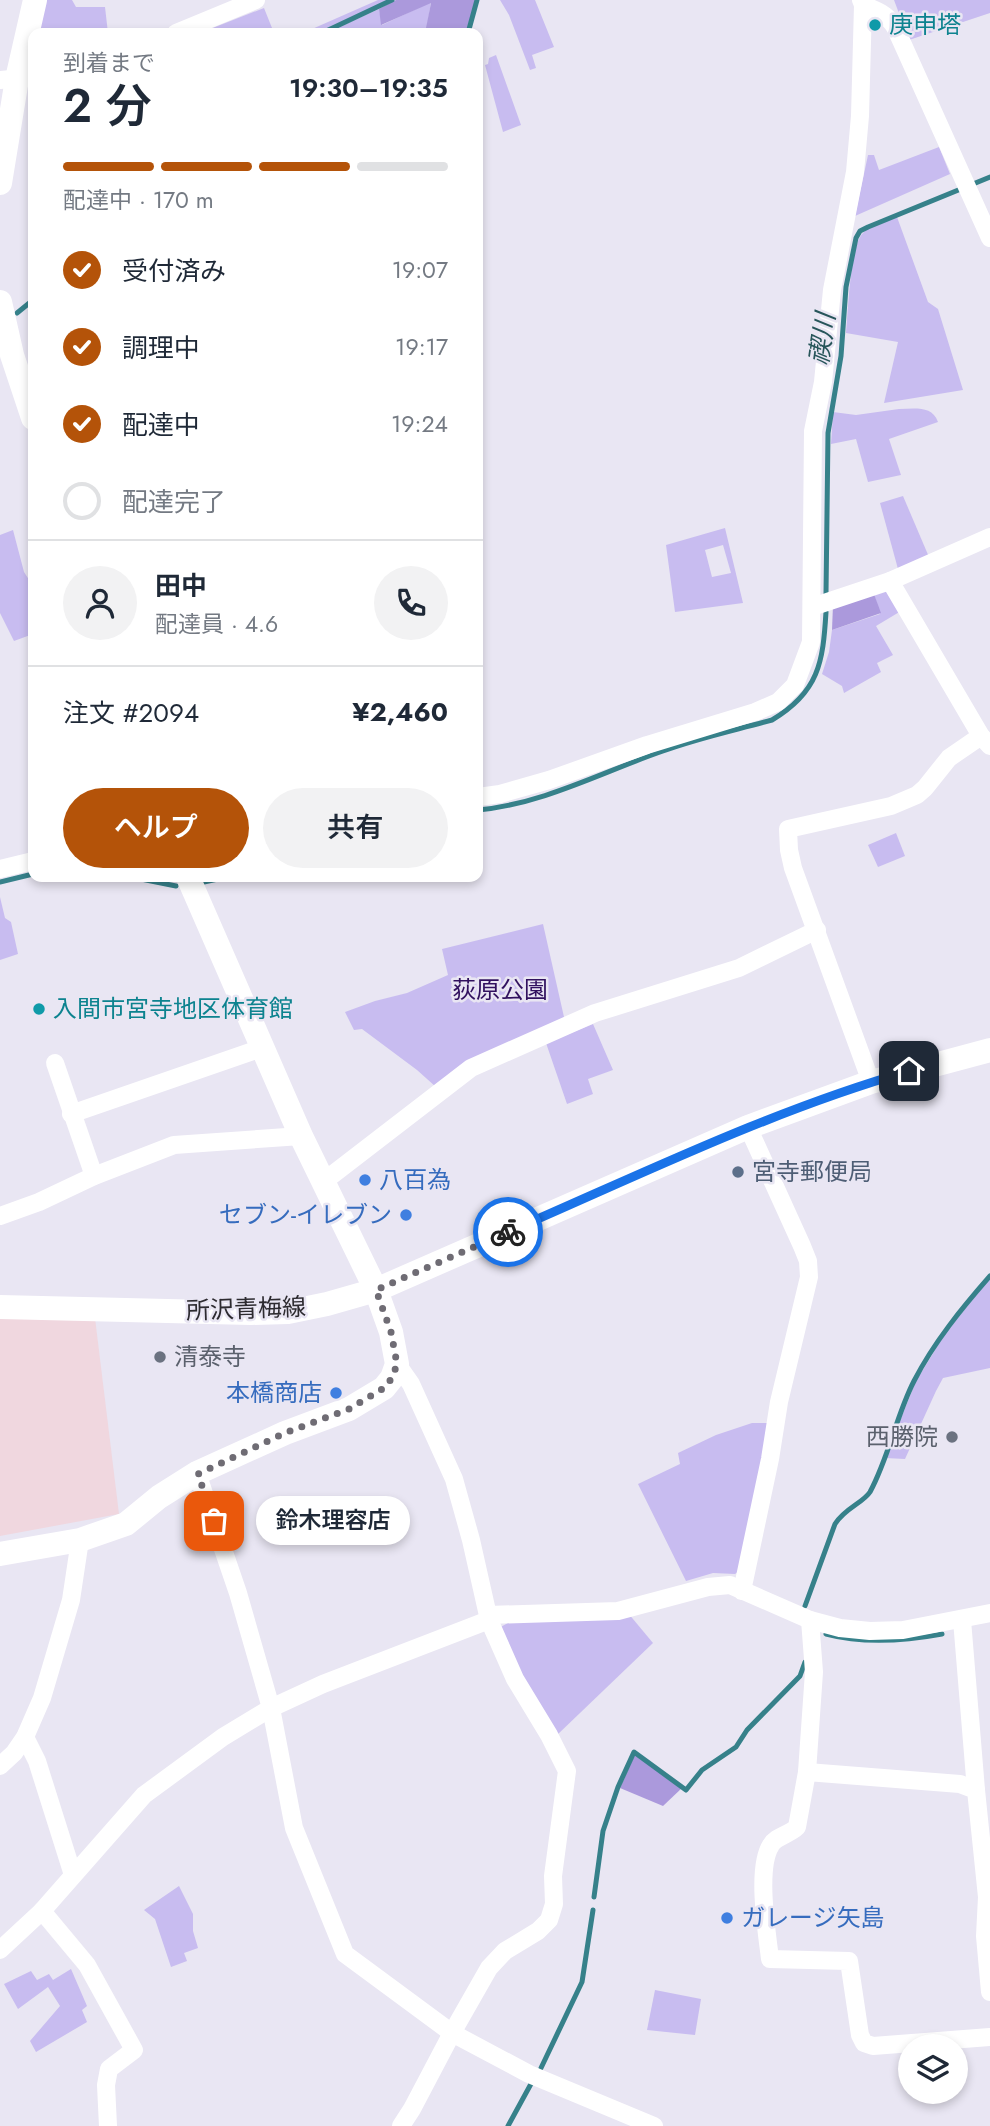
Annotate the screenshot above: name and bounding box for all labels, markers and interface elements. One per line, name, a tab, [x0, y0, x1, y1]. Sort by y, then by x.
place label: 庚申塔	[889, 7, 961, 42]
marker: 庚申塔	[867, 17, 883, 33]
text: 到着まで	[63, 46, 155, 80]
text: 19:30–19:35	[289, 69, 448, 107]
text: 2 分	[63, 73, 152, 139]
text: 配達中 · 170 m	[63, 183, 214, 217]
icon: check	[63, 251, 101, 289]
text: 受付済み	[122, 252, 226, 290]
text: 19:07	[392, 253, 448, 287]
water label: 禊川	[800, 308, 845, 367]
icon: check	[63, 328, 101, 366]
text: 調理中	[122, 329, 200, 367]
text: 19:17	[395, 330, 448, 364]
icon: check	[63, 405, 101, 443]
text: 配達中	[122, 406, 200, 444]
text: 19:24	[391, 407, 448, 441]
text: 配達完了	[122, 483, 226, 521]
button: person	[63, 566, 137, 640]
button: phone	[374, 566, 448, 640]
text: 田中	[155, 567, 207, 605]
text: 配達員 · 4.6	[155, 607, 278, 641]
text: ¥2,460	[352, 693, 448, 731]
text: 注文 #2094	[63, 694, 199, 732]
button: ヘルプ	[63, 788, 249, 868]
button: 共有	[263, 788, 448, 868]
park label: 荻原公園	[452, 972, 548, 1007]
place label: 入間市宮寺地区体育館	[53, 991, 293, 1026]
marker: 入間市宮寺地区体育館	[31, 1001, 47, 1017]
pin	[879, 1041, 939, 1101]
icon: home	[890, 1052, 928, 1090]
place label: 宮寺郵便局	[752, 1154, 872, 1189]
place label: 八百為	[379, 1162, 451, 1197]
marker: 宮寺郵便局	[730, 1164, 746, 1180]
marker: 八百為	[357, 1172, 373, 1188]
place label: セブン-イレブン	[219, 1197, 392, 1232]
courier	[473, 1197, 543, 1267]
marker: セブン-イレブン	[398, 1207, 414, 1223]
icon: bike	[489, 1213, 527, 1251]
street label: 所沢青梅線	[185, 1289, 307, 1328]
place label: 清泰寺	[174, 1339, 246, 1374]
marker: 清泰寺	[152, 1349, 168, 1365]
place label: 本橋商店	[226, 1375, 322, 1410]
marker: 本橋商店	[328, 1385, 344, 1401]
place label: 西勝院	[866, 1419, 938, 1454]
marker: 西勝院	[944, 1429, 960, 1445]
pin	[184, 1491, 244, 1551]
callout: 鈴木理容店	[256, 1496, 410, 1546]
icon: bag	[195, 1502, 233, 1540]
text: 鈴木理容店	[276, 1503, 391, 1537]
place label: ガレージ矢島	[741, 1900, 885, 1935]
marker: ガレージ矢島	[719, 1910, 735, 1926]
map controls	[898, 2034, 968, 2104]
button: layers	[898, 2034, 968, 2104]

